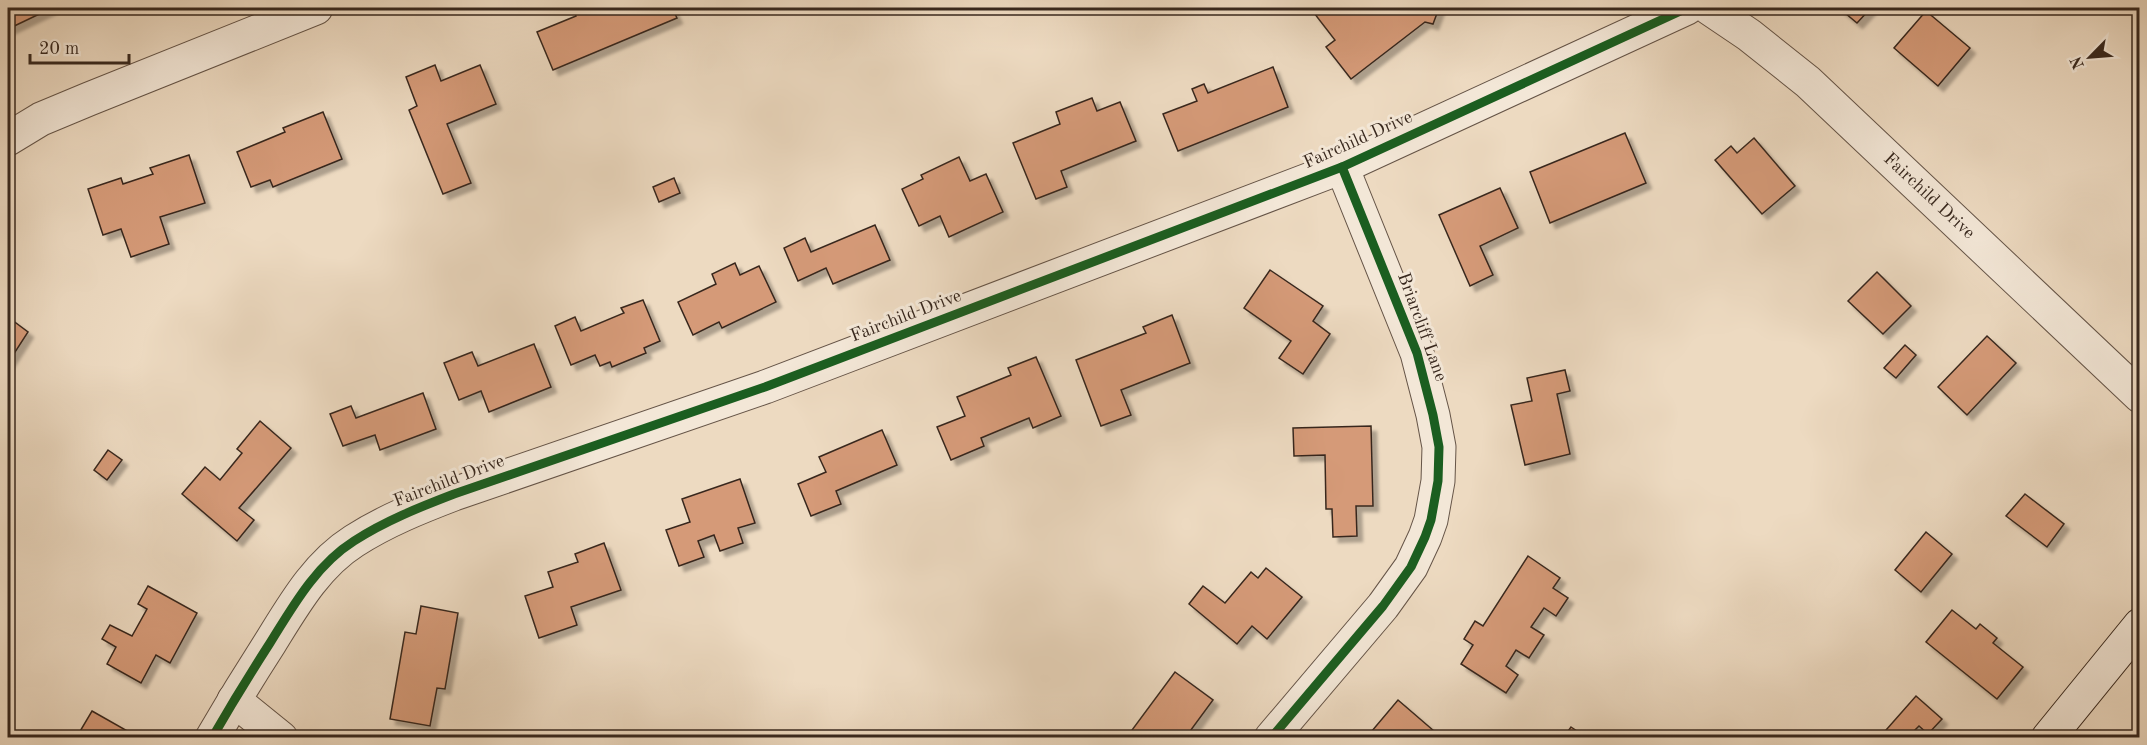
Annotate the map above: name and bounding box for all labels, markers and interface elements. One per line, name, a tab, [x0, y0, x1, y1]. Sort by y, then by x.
scale bar	[30, 27, 129, 65]
north arrow	[2060, 27, 2120, 87]
text: 20 m	[39, 40, 79, 58]
text: N	[2068, 53, 2088, 71]
street label: Fairchild Drive	[1301, 108, 1415, 172]
street label: Fairchild Drive	[1880, 149, 1978, 243]
street label: Briarcliff Lane	[1394, 270, 1450, 384]
street label: Fairchild Drive	[848, 287, 964, 345]
street label: Fairchild Drive	[391, 452, 507, 510]

